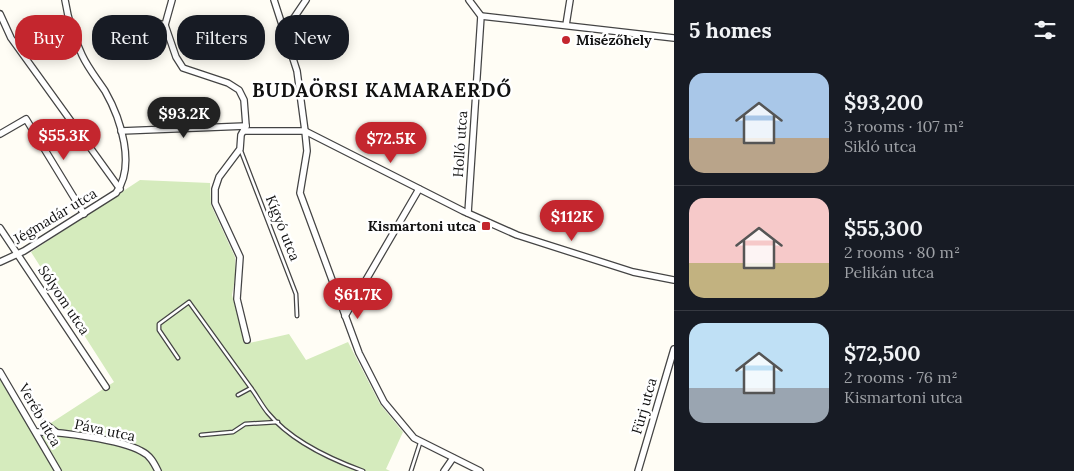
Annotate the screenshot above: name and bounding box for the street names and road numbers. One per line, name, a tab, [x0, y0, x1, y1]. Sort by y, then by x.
street label: Holló utca	[449, 110, 471, 178]
street label: Jégmadár utca	[9, 184, 100, 248]
street label: Kígyó utca	[262, 193, 304, 263]
street label: Sólyom utca	[34, 262, 94, 338]
street label: Fürj utca	[627, 376, 661, 436]
street label: Veréb utca	[14, 379, 65, 450]
street label: Páva utca	[73, 415, 137, 445]

